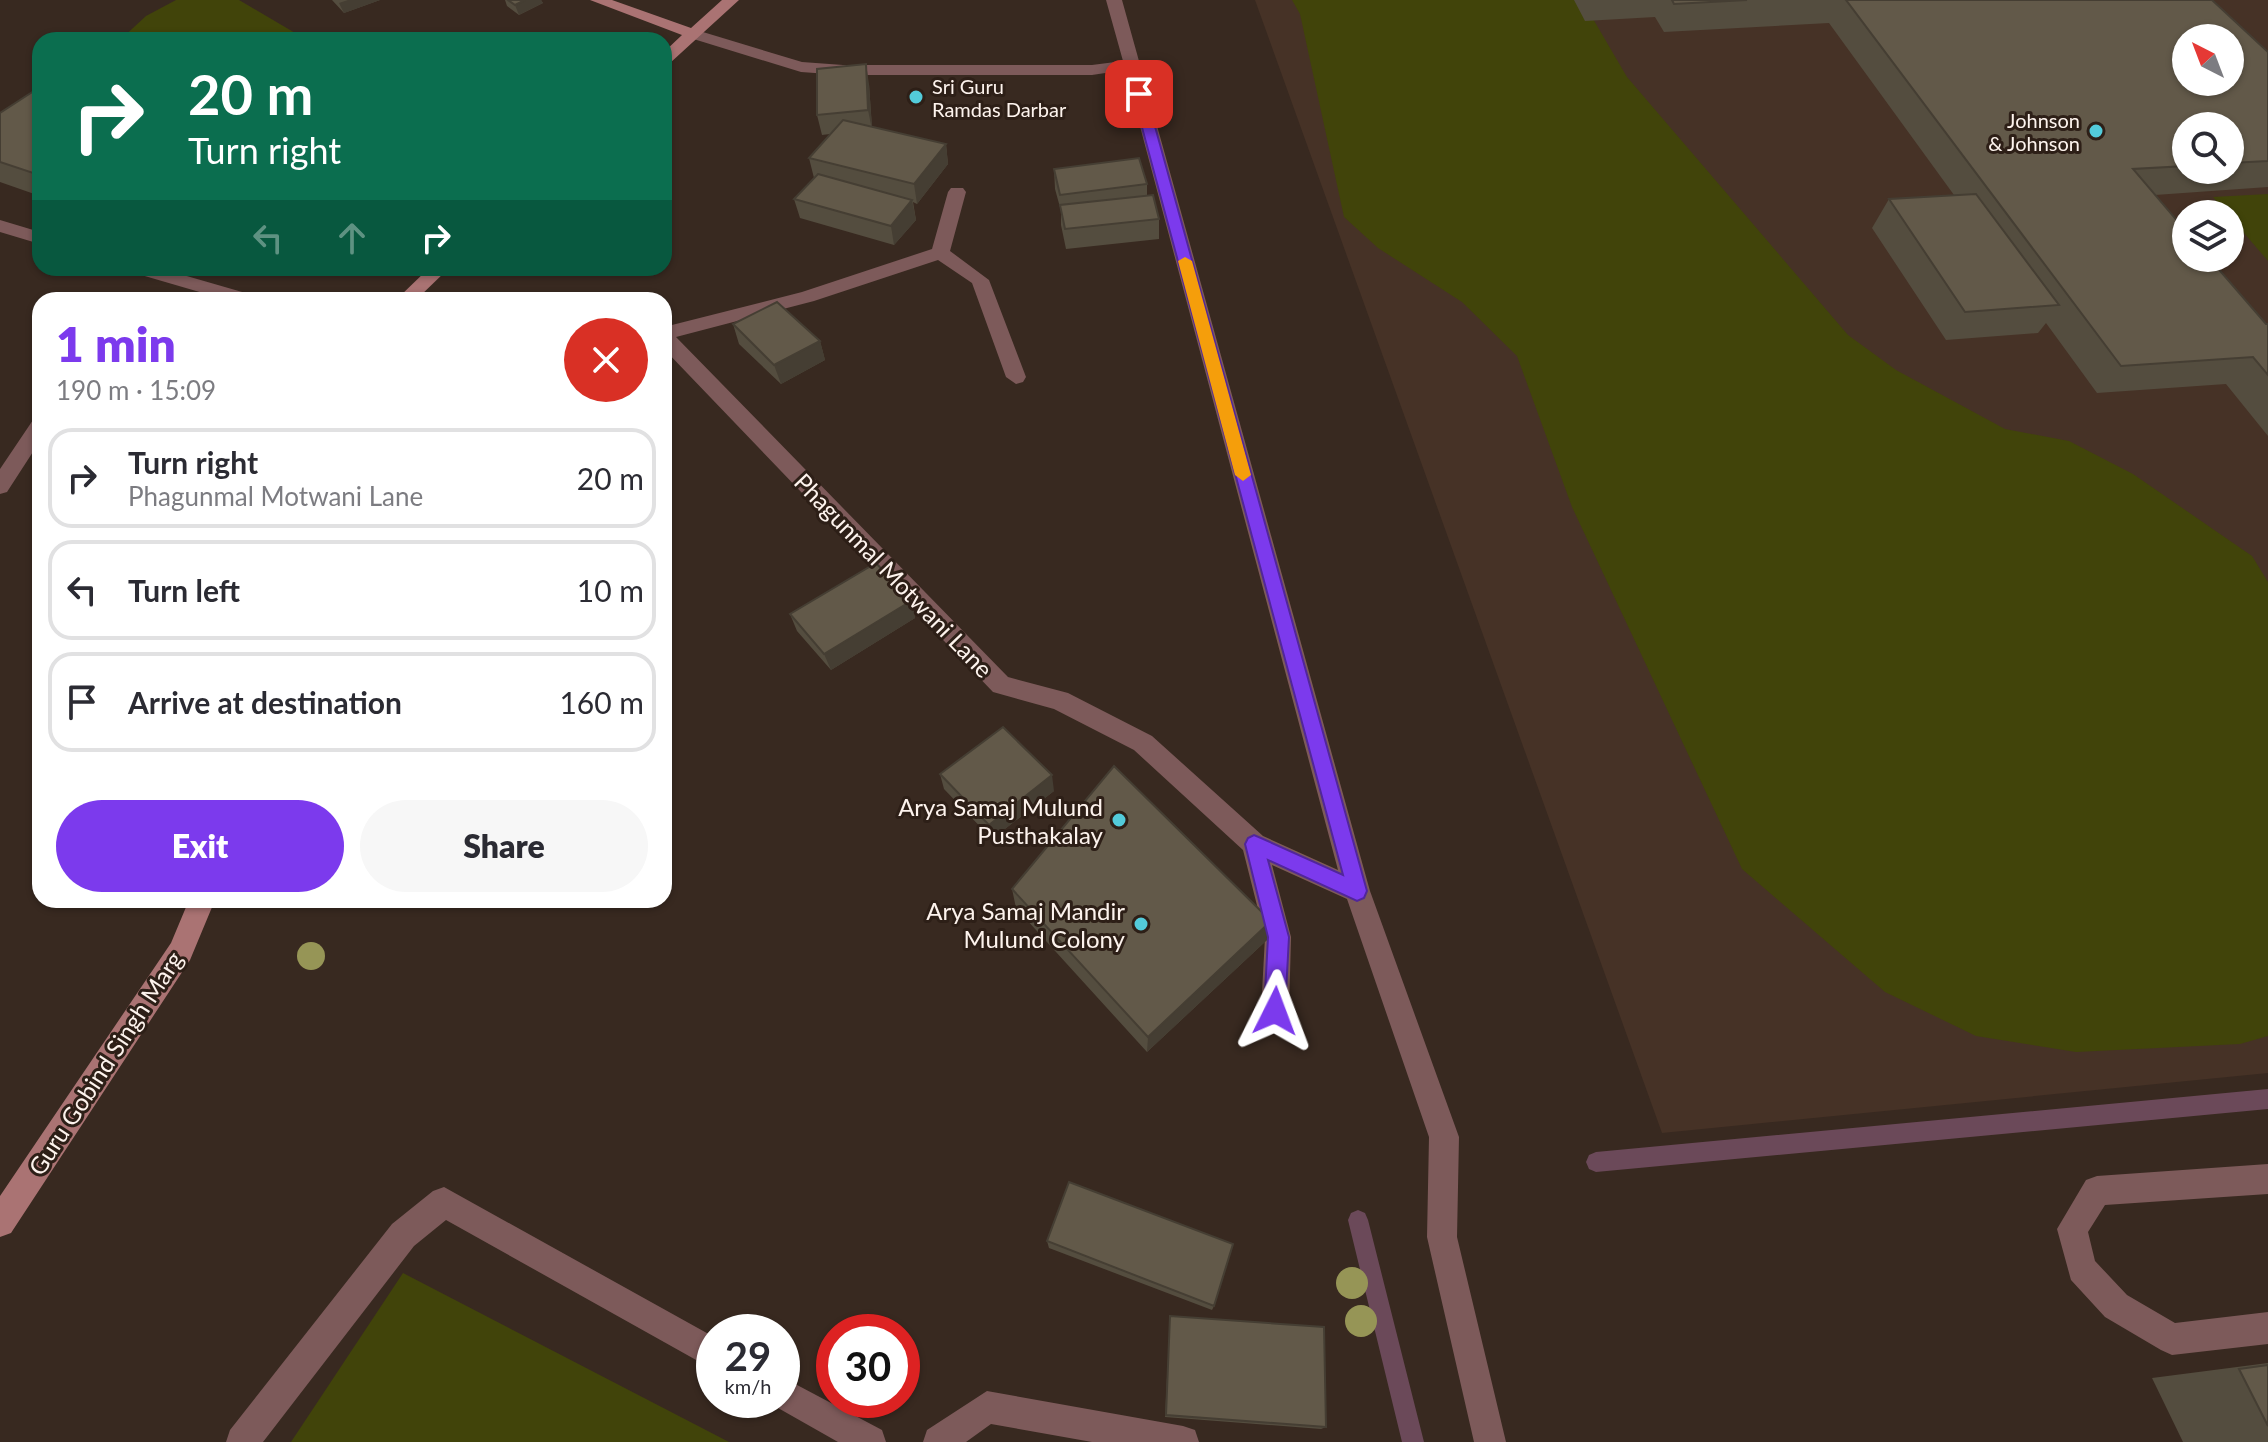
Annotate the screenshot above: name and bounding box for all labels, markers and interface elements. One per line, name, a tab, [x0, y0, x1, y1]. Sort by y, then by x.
north arrow	[2172, 24, 2244, 96]
map controls	[2172, 24, 2244, 272]
text: 20 m	[188, 60, 313, 127]
pin	[1105, 60, 1173, 128]
icon: right	[56, 64, 160, 168]
icon: arrive	[1117, 72, 1161, 116]
place label: Sri Guru Ramdas Darbar	[932, 74, 1067, 121]
marker: Sri Guru Ramdas Darbar	[907, 88, 925, 106]
place label: Johnson & Johnson	[1988, 108, 2080, 155]
button: search	[2172, 112, 2244, 184]
marker: Johnson & Johnson	[2087, 122, 2105, 140]
text: Turn right	[188, 128, 341, 172]
button: layers	[2172, 200, 2244, 272]
icon: left	[246, 216, 290, 260]
icon: ahead	[330, 216, 374, 260]
icon: right	[414, 216, 458, 260]
text: 1 min	[56, 315, 176, 372]
button: close	[564, 318, 648, 402]
text: 190 m · 15:09	[56, 374, 216, 406]
text: Turn right	[128, 444, 258, 480]
icon: right	[60, 456, 104, 500]
text: 20 m	[577, 460, 644, 496]
street label: Phagunmal Motwani Lane	[789, 467, 999, 683]
text: Phagunmal Motwani Lane	[128, 480, 423, 512]
icon: left	[60, 568, 104, 612]
text: Turn left	[128, 572, 240, 608]
text: 10 m	[577, 572, 644, 608]
icon: arrive	[60, 680, 104, 724]
text: Arrive at destination	[128, 684, 402, 720]
text: 160 m	[559, 684, 644, 720]
place label: Arya Samaj Mulund Pusthakalay	[898, 792, 1104, 849]
button: Exit	[56, 800, 344, 892]
button: Share	[360, 800, 648, 892]
marker: Arya Samaj Mulund Pusthakalay	[1110, 811, 1128, 829]
place label: Arya Samaj Mandir Mulund Colony	[926, 896, 1126, 953]
marker: Arya Samaj Mandir Mulund Colony	[1132, 915, 1150, 933]
street label: Guru Gobind Singh Marg	[22, 946, 188, 1180]
position arrow	[1233, 969, 1317, 1053]
speed limit sign: 30	[816, 1314, 920, 1418]
text: 29	[725, 1332, 771, 1380]
text: km/h	[725, 1374, 771, 1398]

